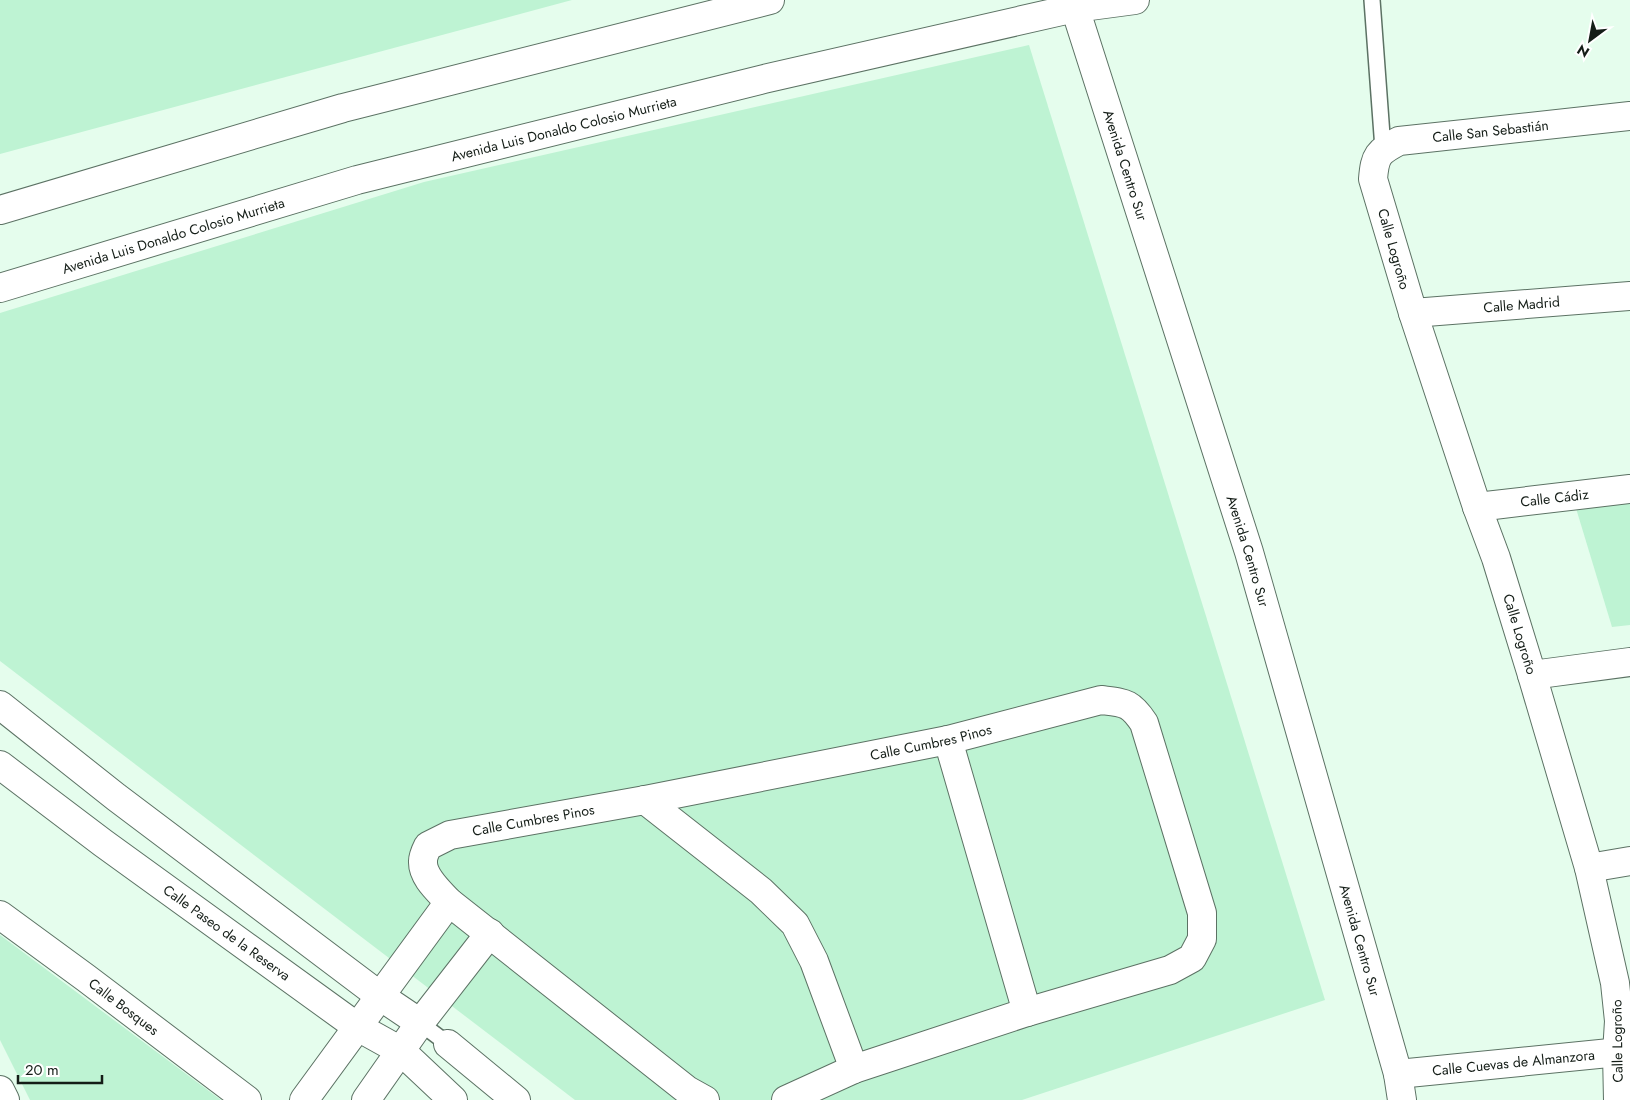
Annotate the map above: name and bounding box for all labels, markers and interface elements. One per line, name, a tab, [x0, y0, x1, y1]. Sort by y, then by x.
north arrow	[1565, 15, 1615, 65]
text: N	[1573, 40, 1593, 62]
street label: Avenida Luis Donaldo Colosio Murrieta	[449, 91, 678, 166]
street label: Avenida Centro Sur	[1098, 107, 1152, 223]
street label: Calle San Sebastián	[1431, 115, 1549, 147]
street label: Avenida Luis Donaldo Colosio Murrieta	[60, 193, 287, 279]
street label: Calle Logroño	[1373, 206, 1415, 292]
street label: Calle Madrid	[1483, 292, 1561, 317]
street label: Calle Cádiz	[1519, 484, 1590, 512]
street label: Avenida Centro Sur	[1222, 493, 1274, 609]
street label: Calle Logroño	[1498, 591, 1542, 677]
street label: Calle Cumbres Pinos	[868, 719, 994, 765]
street label: Calle Cumbres Pinos	[471, 799, 596, 841]
street label: Calle Paseo de la Reserva	[159, 880, 294, 985]
street label: Avenida Centro Sur	[1334, 882, 1385, 999]
street label: Calle Bosques	[84, 973, 163, 1040]
street label: Calle Logroño	[1606, 999, 1628, 1083]
street label: Calle Cuevas de Almanzora	[1431, 1045, 1596, 1081]
scale bar	[18, 1052, 101, 1084]
text: 20 m	[25, 1059, 59, 1081]

